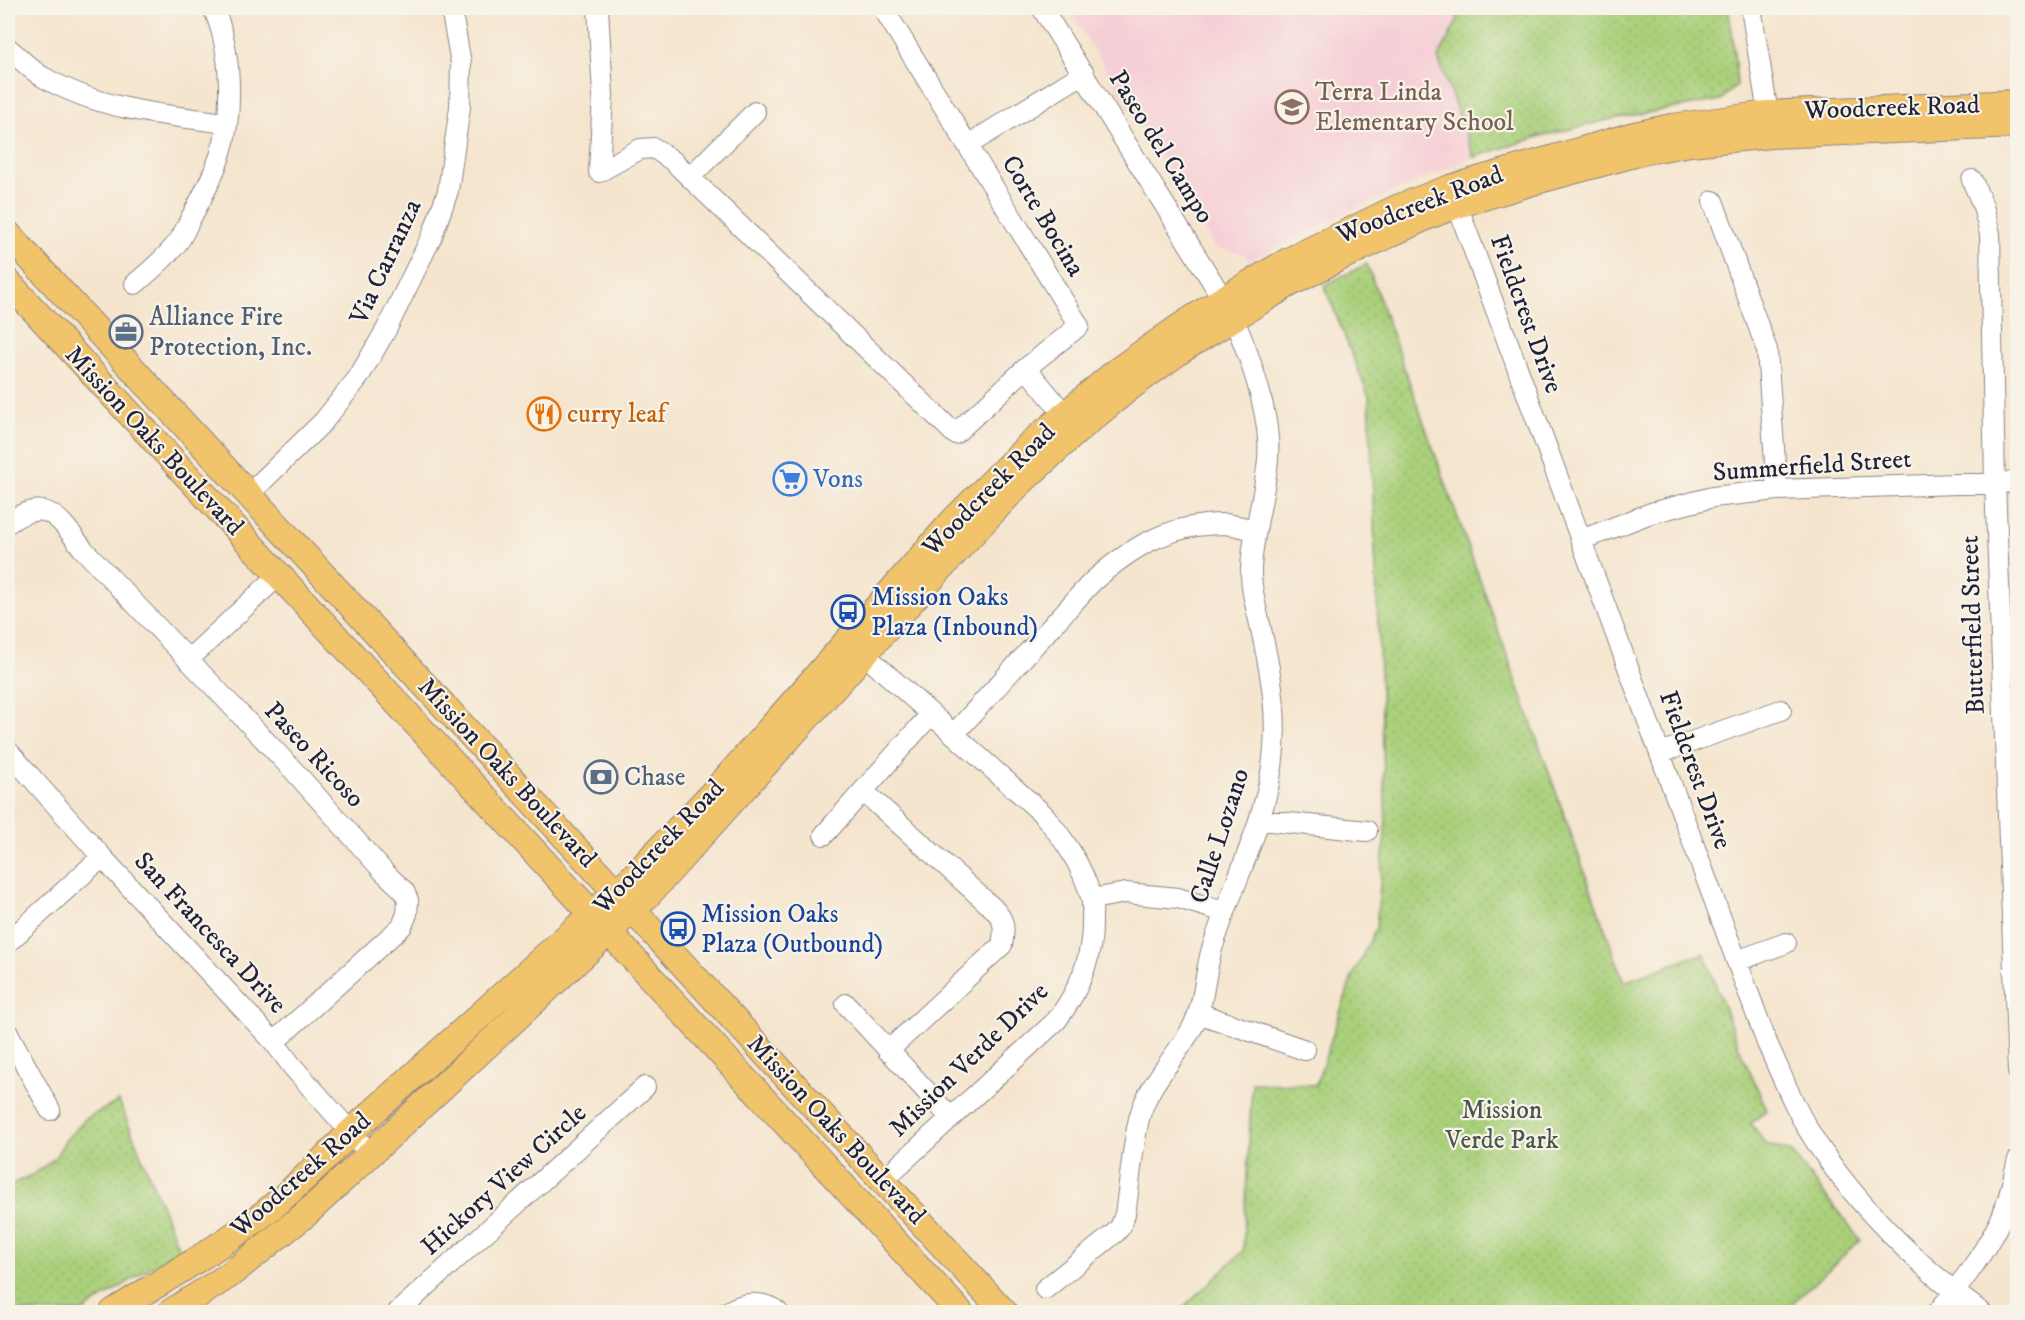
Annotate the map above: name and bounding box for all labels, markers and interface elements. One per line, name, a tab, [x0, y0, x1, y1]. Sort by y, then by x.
street label: Paseo del Campo	[1101, 64, 1221, 230]
place label: Terra Linda Elementary School	[1315, 76, 1514, 139]
street label: Woodcreek Road	[1803, 88, 1980, 128]
school or university icon: Terra Linda Elementary School	[1274, 89, 1310, 125]
street label: Corte Bocina	[994, 149, 1092, 283]
street label: Woodcreek Road	[1331, 158, 1508, 252]
street label: Via Carranza	[342, 194, 429, 331]
street label: Fieldcrest Drive	[1482, 230, 1570, 398]
place label: Alliance Fire Protection, Inc.	[149, 301, 312, 364]
office icon: Alliance Fire Protection, Inc.	[108, 314, 144, 350]
street label: Mission Oaks Boulevard	[57, 339, 251, 543]
restaurant icon: curry leaf	[526, 396, 562, 432]
place label: curry leaf	[567, 398, 670, 431]
street label: Woodcreek Road	[915, 416, 1063, 564]
street label: Summerfield Street	[1712, 443, 1912, 489]
supermarket icon: Vons	[772, 461, 808, 497]
place label: Vons	[812, 463, 863, 496]
street label: Butterfield Street	[1953, 535, 1993, 715]
place label: Mission Oaks Plaza (Inbound)	[871, 581, 1038, 644]
bus stop icon: Mission Oaks Plaza (Inbound)	[830, 594, 866, 630]
street label: Mission Oaks Boulevard	[410, 671, 604, 875]
street label: Fieldcrest Drive	[1651, 686, 1739, 854]
street label: Paseo Ricoso	[257, 695, 371, 815]
bank icon: Chase	[583, 759, 619, 795]
place label: Chase	[624, 761, 685, 794]
street label: Calle Lozano	[1183, 764, 1257, 908]
street label: Woodcreek Road	[585, 772, 732, 922]
street label: San Francesca Drive	[127, 845, 293, 1021]
place label: Mission Oaks Plaza (Outbound)	[701, 898, 883, 961]
bus stop icon: Mission Oaks Plaza (Outbound)	[660, 911, 696, 947]
street label: Mission Verde Drive	[882, 976, 1056, 1144]
street label: Mission Oaks Boulevard	[739, 1028, 933, 1232]
park label: Mission Verde Park	[1444, 1094, 1559, 1157]
street label: Hickory View Circle	[414, 1097, 594, 1263]
street label: Woodcreek Road	[223, 1105, 378, 1246]

